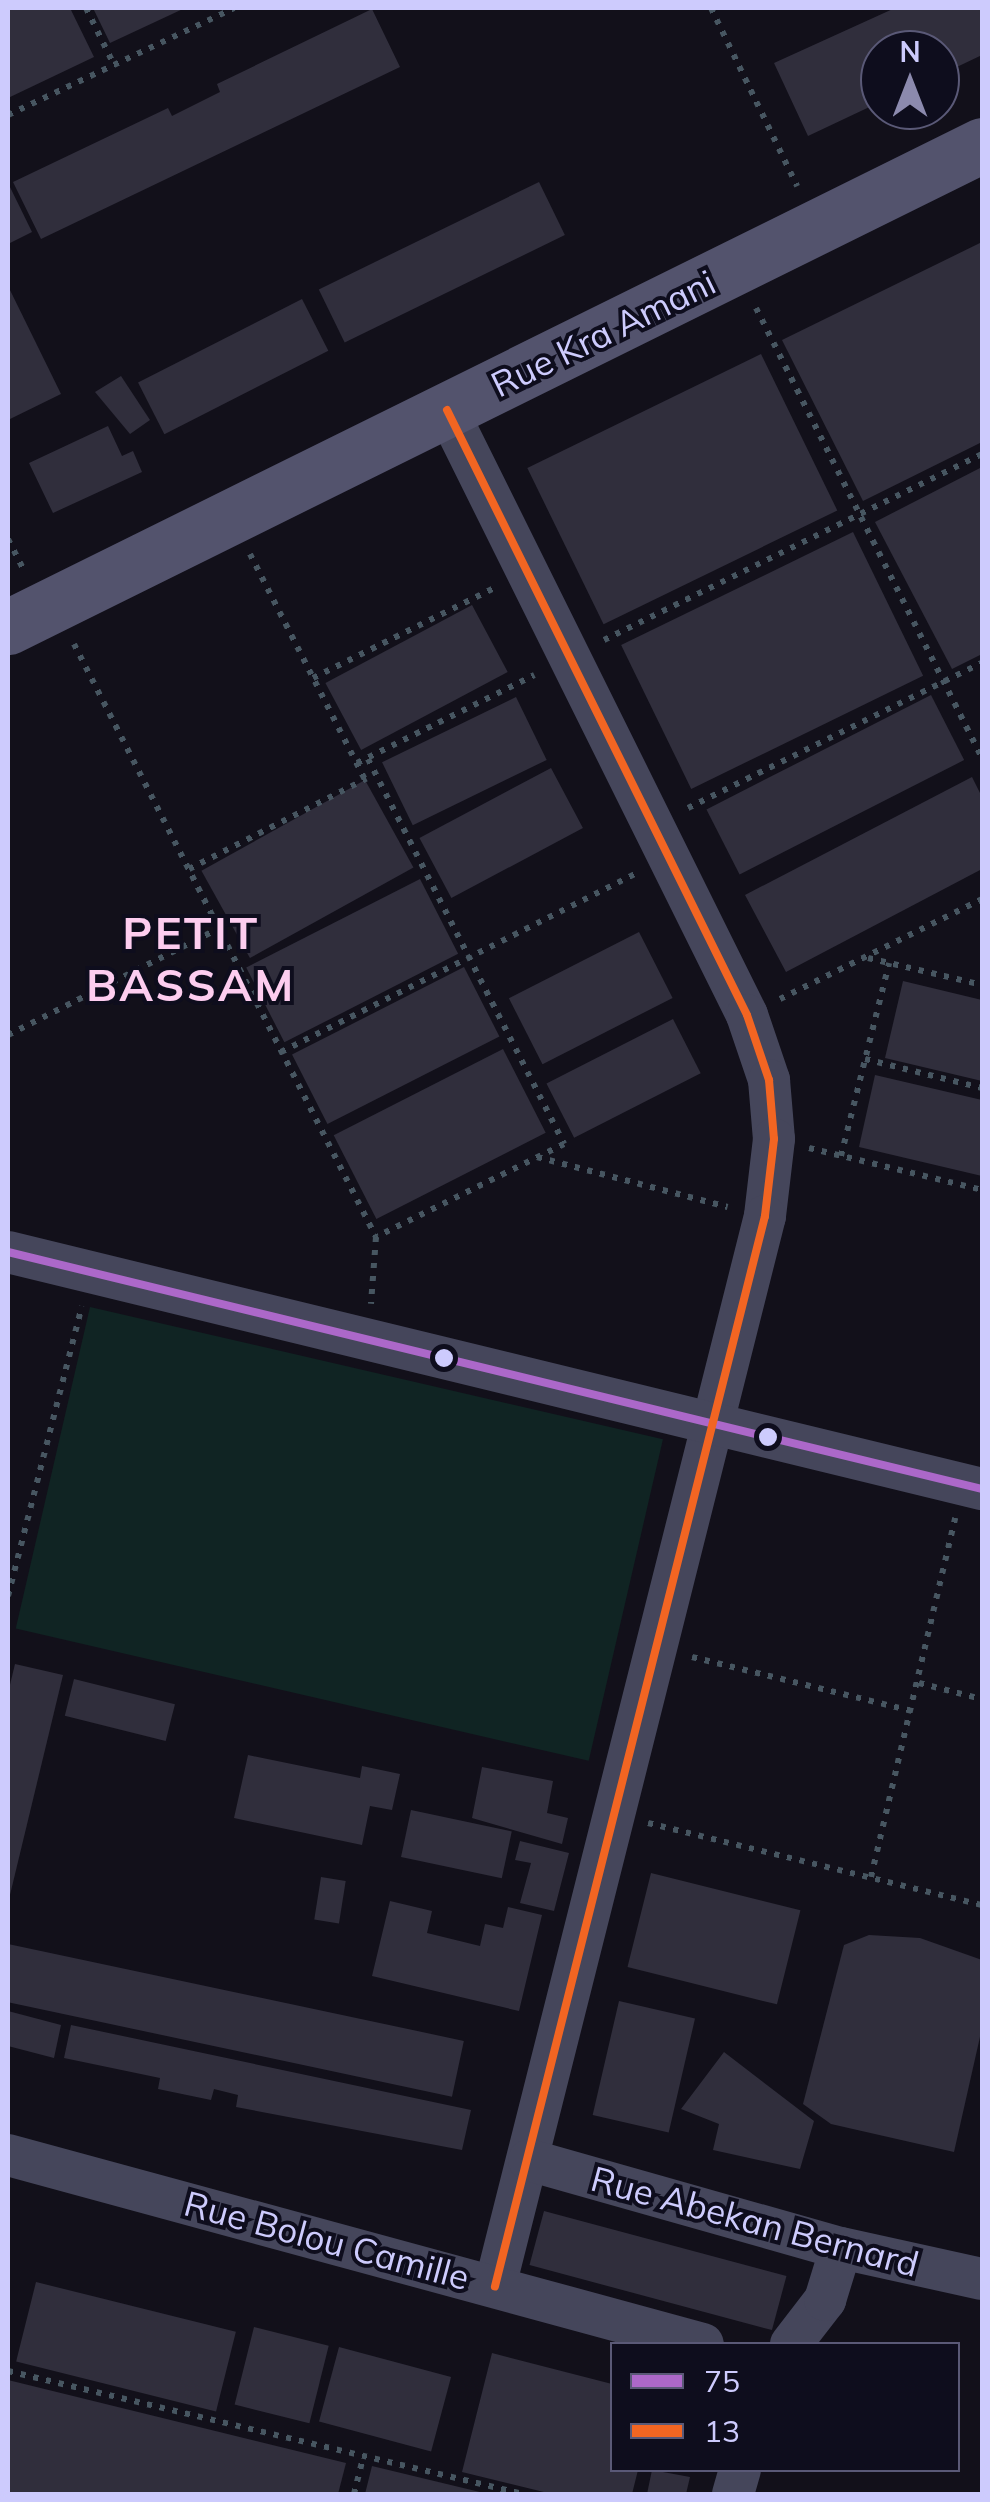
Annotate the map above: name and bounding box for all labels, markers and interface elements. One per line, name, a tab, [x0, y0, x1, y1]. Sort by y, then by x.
north arrow	[860, 30, 960, 130]
text: N	[899, 34, 921, 69]
street label: Rue Kra Amani	[484, 261, 722, 405]
district label: PETIT BASSAM	[86, 906, 296, 1012]
unlabelled marker	[434, 1348, 454, 1368]
unlabelled marker	[758, 1427, 778, 1447]
street label: Rue Abekan Bernard	[587, 2157, 923, 2285]
street label: Rue Bolou Camille	[180, 2182, 474, 2298]
legend	[610, 2342, 960, 2472]
text: 75	[704, 2362, 740, 2400]
text: 13	[704, 2412, 740, 2450]

